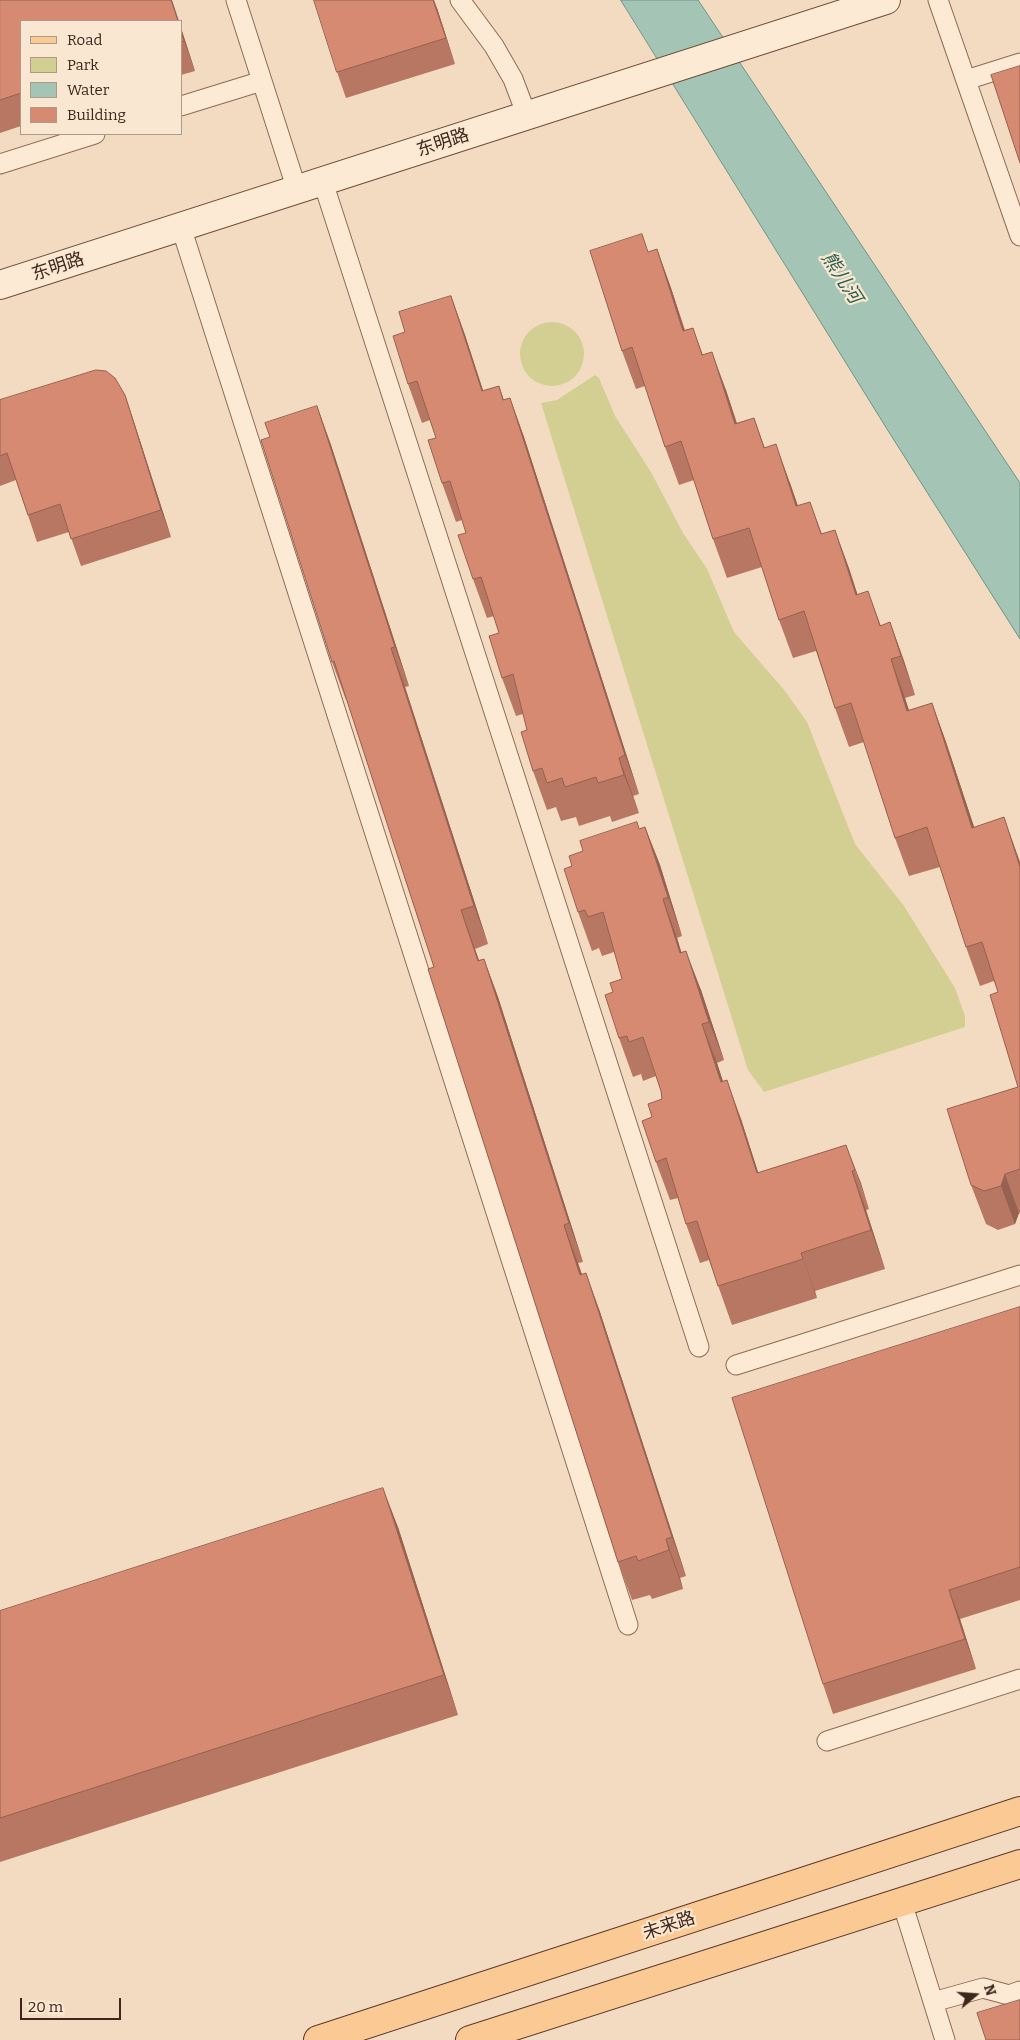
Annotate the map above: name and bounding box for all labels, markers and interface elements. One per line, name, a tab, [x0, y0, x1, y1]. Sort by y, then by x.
legend	[20, 20, 182, 135]
text: Road	[67, 31, 102, 49]
text: Park	[67, 56, 99, 74]
text: Water	[67, 81, 109, 99]
text: Building	[67, 106, 126, 124]
street label: 东明路	[414, 124, 472, 162]
street label: 东明路	[29, 248, 87, 286]
water label: 熊儿河	[816, 248, 866, 308]
street label: 未来路	[640, 1907, 698, 1945]
north arrow	[950, 1970, 1000, 2020]
text: N	[980, 1982, 999, 1998]
scale bar	[22, 1988, 124, 2020]
text: 20 m	[28, 1998, 63, 2016]

